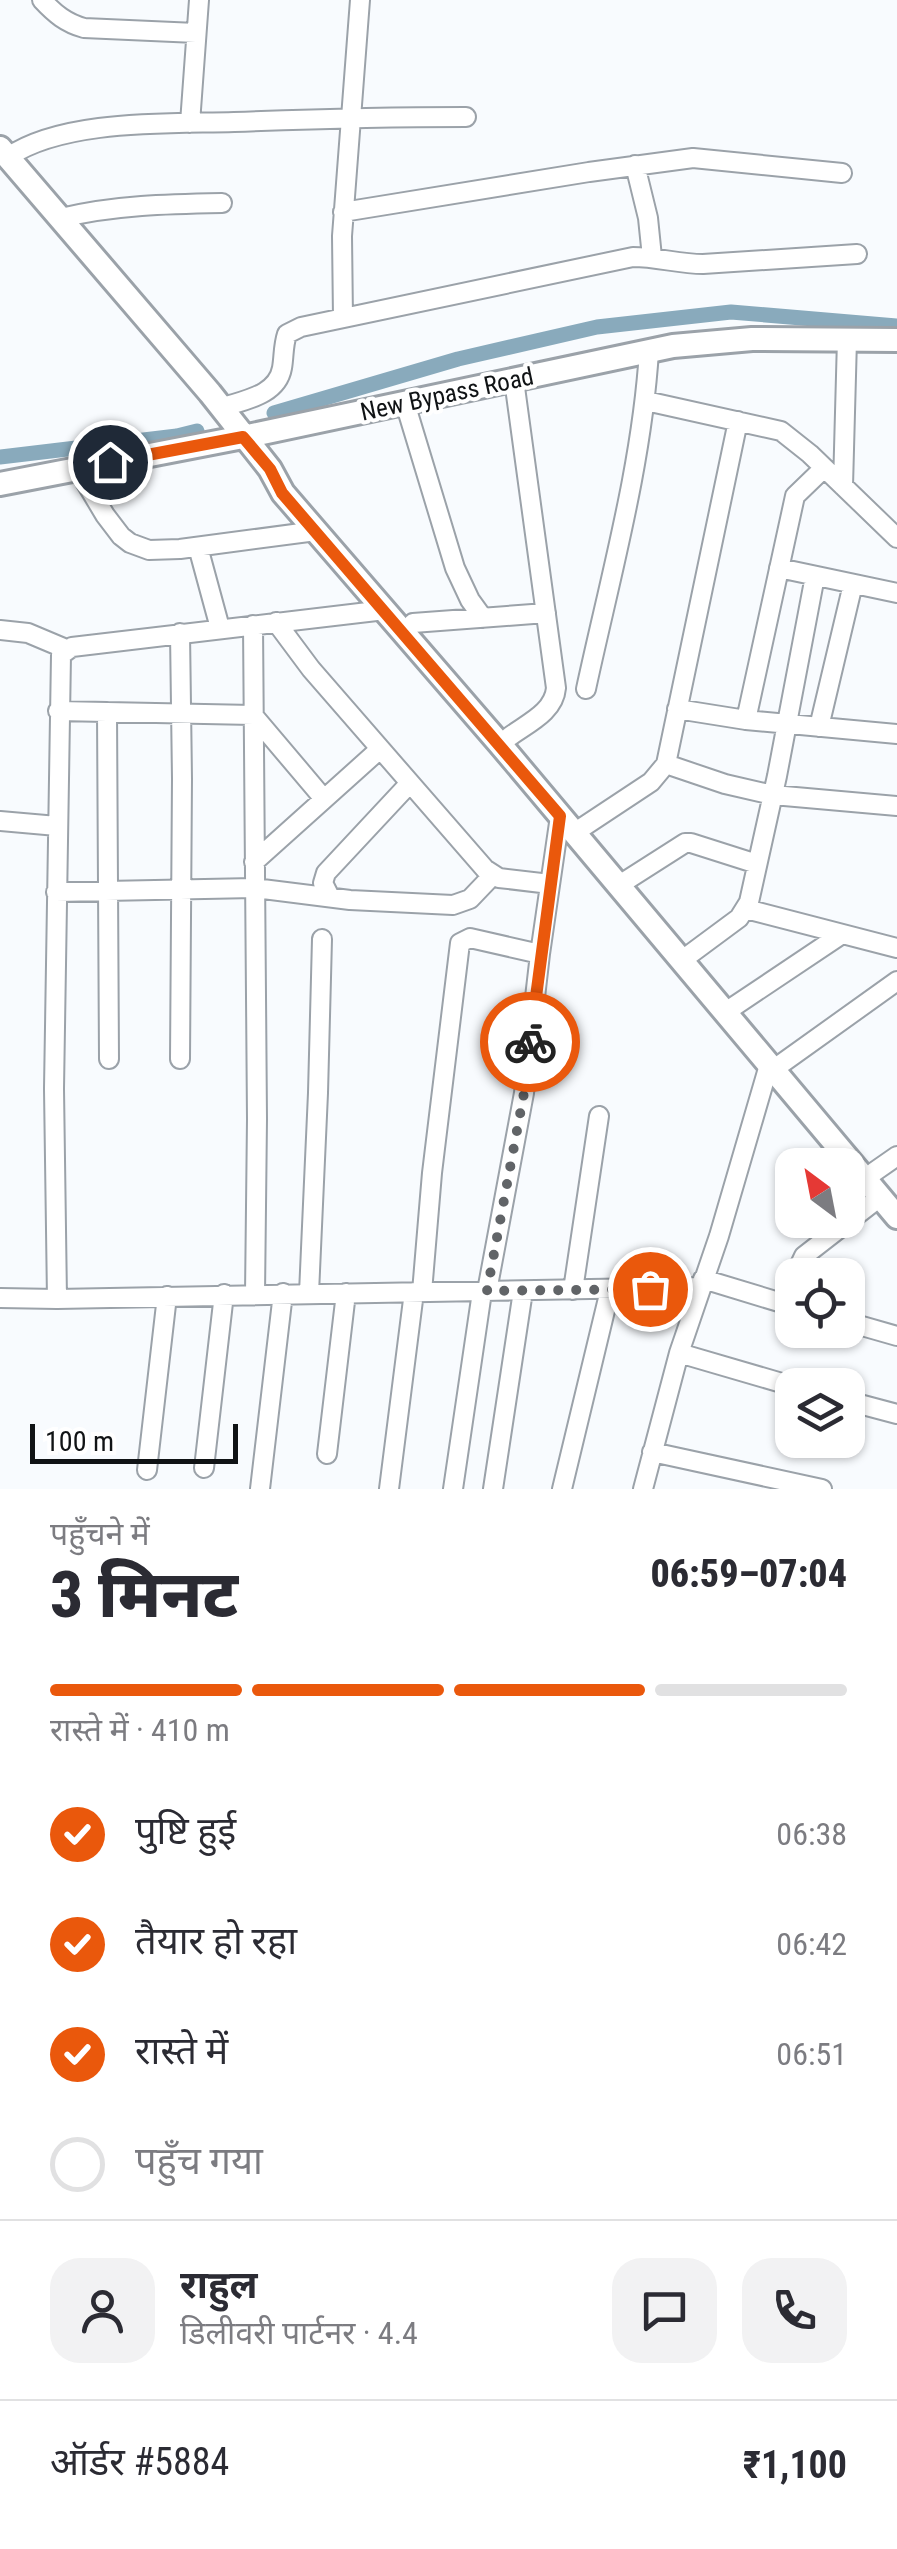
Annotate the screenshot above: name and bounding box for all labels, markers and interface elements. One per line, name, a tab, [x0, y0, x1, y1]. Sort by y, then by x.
street label: New Bypass Road	[358, 361, 536, 427]
pin	[68, 420, 153, 505]
icon: home	[83, 435, 138, 490]
courier	[480, 992, 580, 1092]
icon: bike	[503, 1015, 558, 1070]
north arrow	[775, 1148, 865, 1238]
map controls	[775, 1148, 865, 1458]
pin	[608, 1247, 693, 1332]
button: locate	[775, 1258, 865, 1348]
icon: bag	[623, 1262, 678, 1317]
button: layers	[775, 1368, 865, 1458]
scale bar	[30, 1419, 238, 1464]
text: 100 m	[45, 1425, 114, 1458]
text: पहुँचने में	[50, 1515, 150, 1553]
text: 06:59–07:04	[650, 1552, 847, 1596]
text: 3 मिनट	[50, 1557, 238, 1633]
text: रास्ते में · 410 m	[50, 1711, 230, 1749]
icon: check	[50, 1807, 105, 1862]
text: पुष्टि हुई	[135, 1809, 236, 1853]
text: 06:38	[776, 1815, 847, 1853]
icon: check	[50, 1917, 105, 1972]
text: तैयार हो रहा	[135, 1919, 297, 1963]
text: 06:42	[776, 1925, 847, 1963]
icon: check	[50, 2027, 105, 2082]
text: रास्ते में	[135, 2029, 228, 2073]
text: 06:51	[776, 2035, 847, 2073]
text: पहुँच गया	[135, 2139, 263, 2183]
button: person	[50, 2258, 155, 2363]
button: chat	[612, 2258, 717, 2363]
button: phone	[742, 2258, 847, 2363]
text: राहुल	[180, 2263, 257, 2307]
text: डिलीवरी पार्टनर · 4.4	[180, 2314, 418, 2352]
text: ऑर्डर #5884	[50, 2440, 229, 2484]
text: ₹1,100	[743, 2443, 847, 2487]

